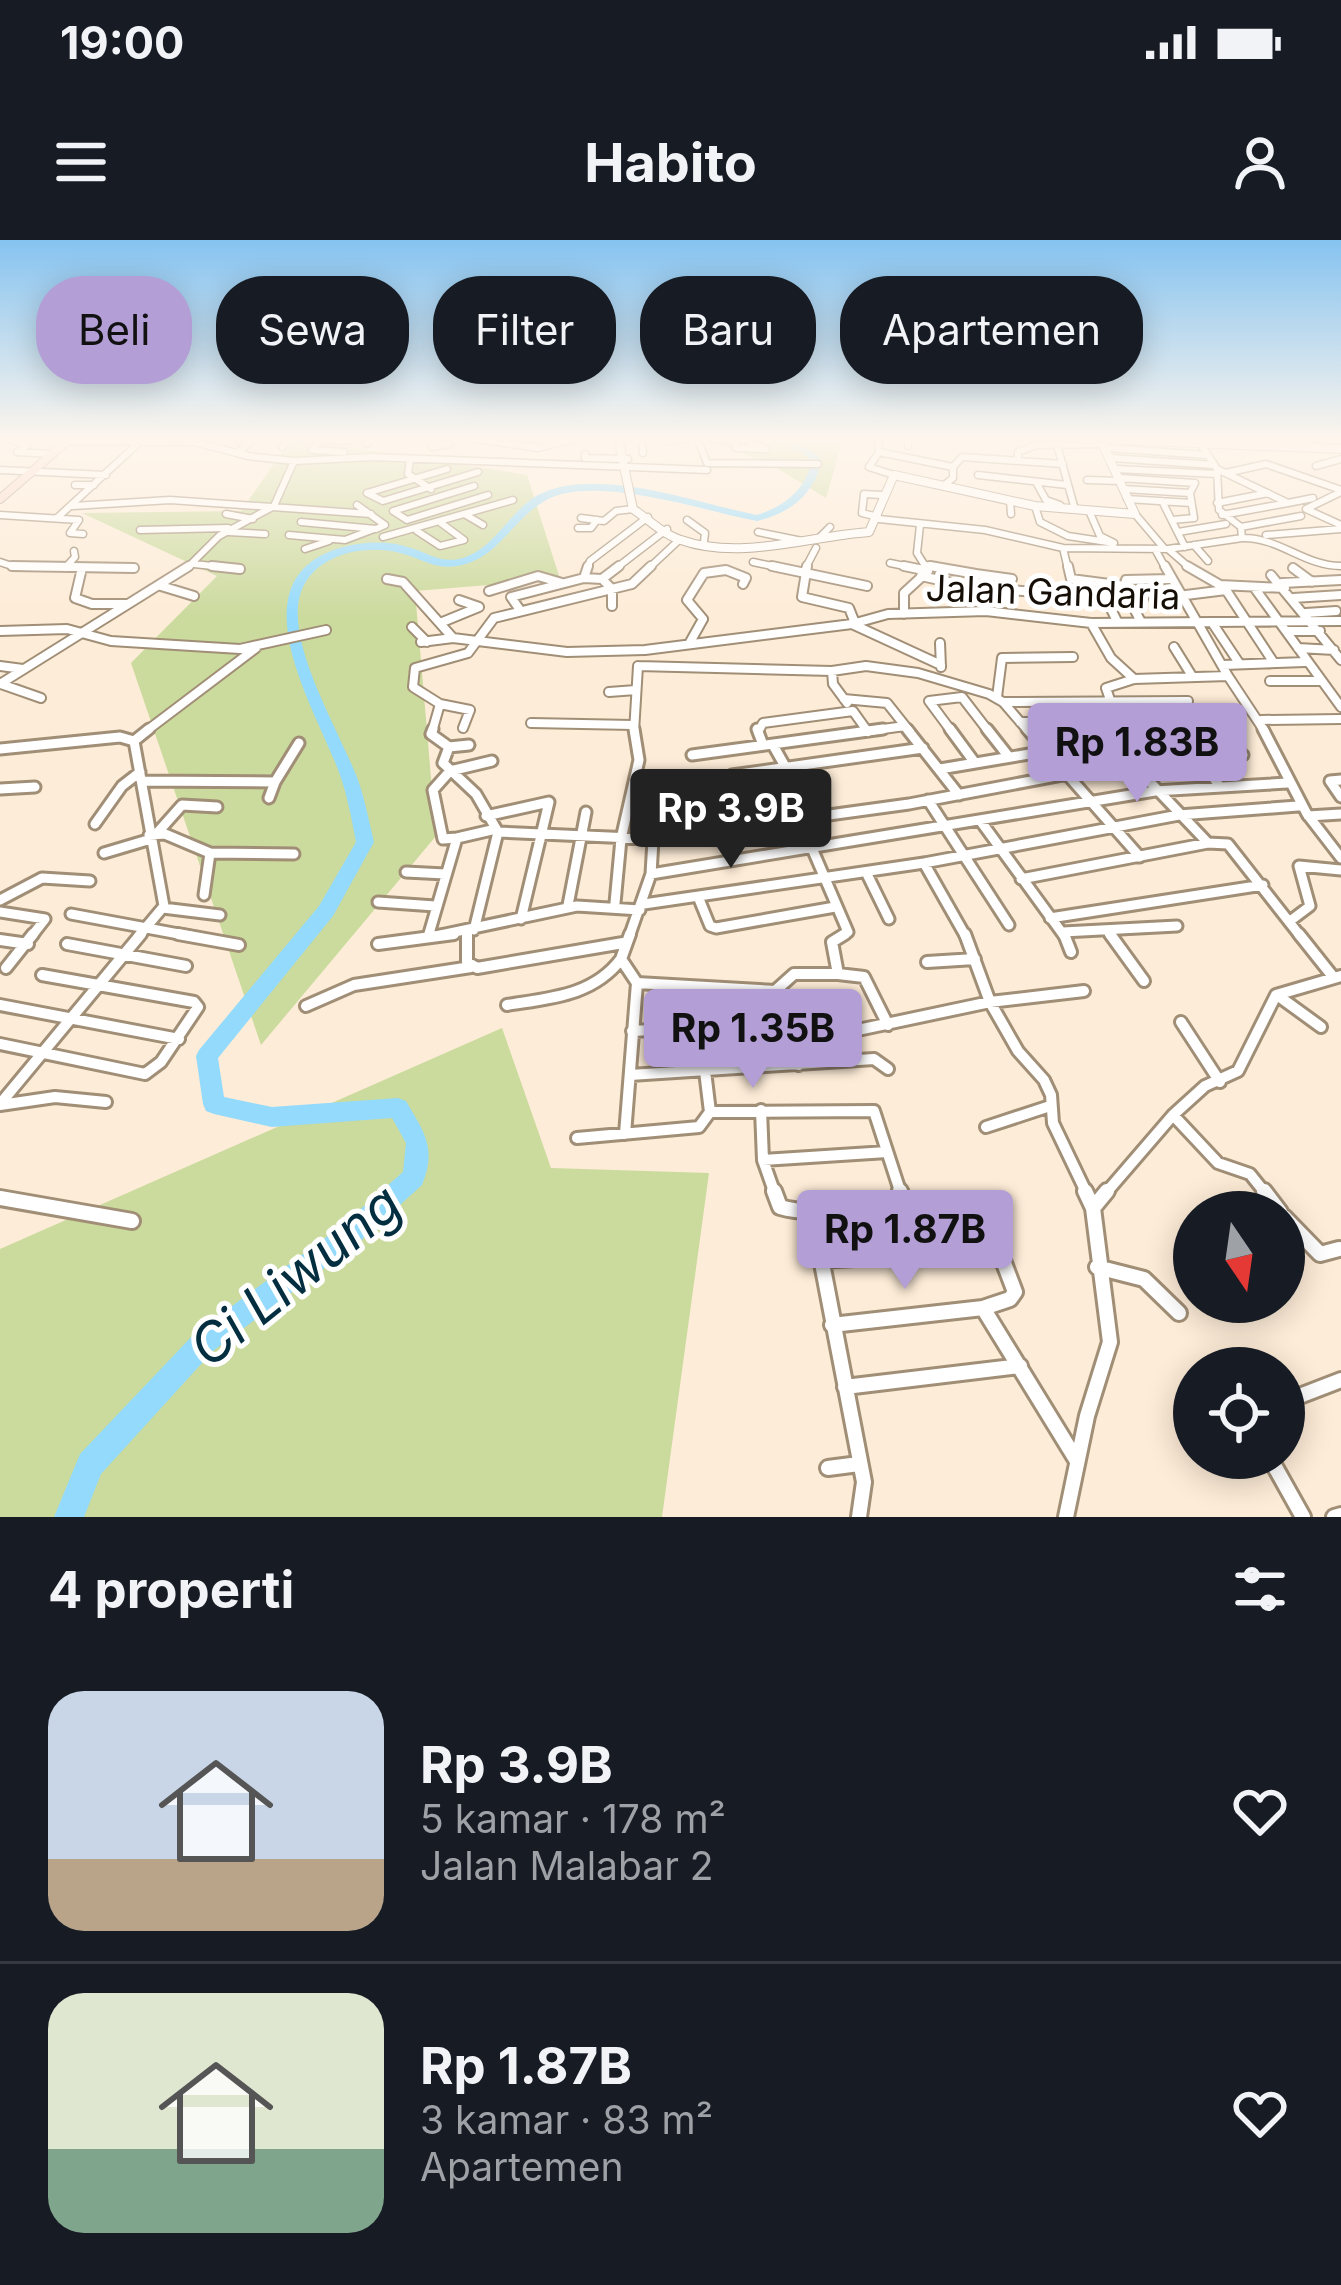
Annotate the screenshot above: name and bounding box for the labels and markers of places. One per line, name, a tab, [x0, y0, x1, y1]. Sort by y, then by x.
pin: Rp 1.83B	[1013, 703, 1261, 805]
pin: Rp 3.9B	[620, 769, 842, 871]
pin: Rp 1.35B	[629, 989, 877, 1091]
pin: Rp 1.87B	[781, 1190, 1029, 1292]

